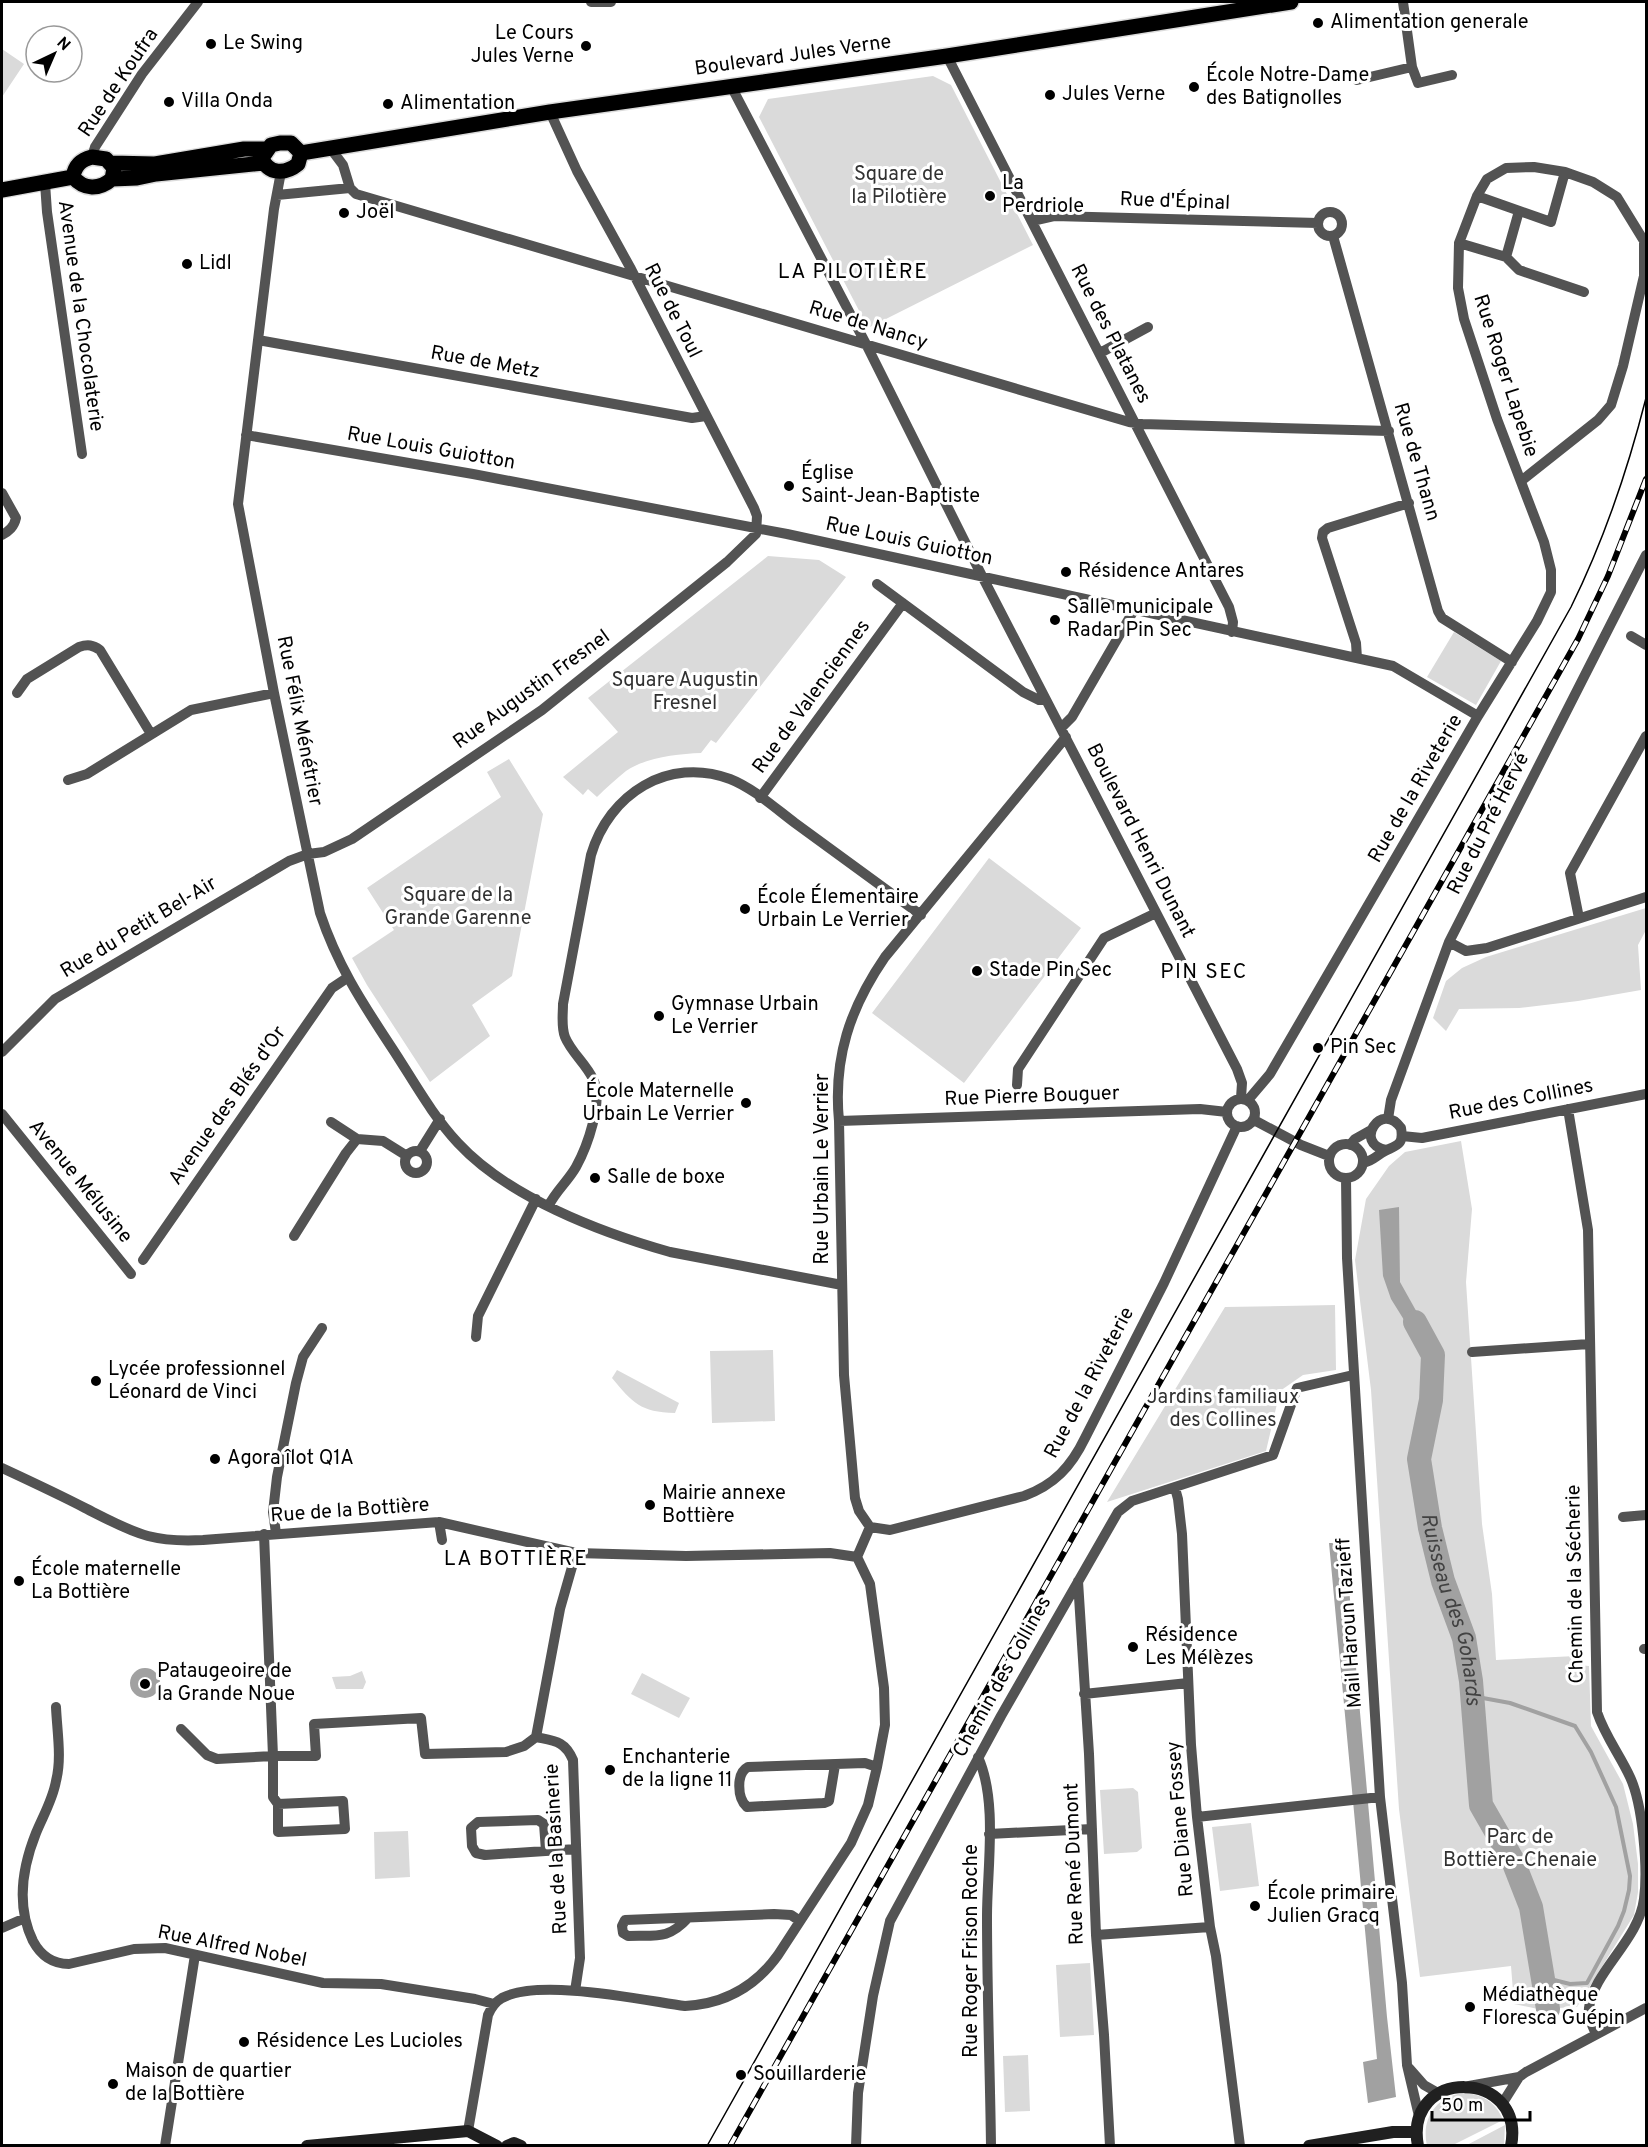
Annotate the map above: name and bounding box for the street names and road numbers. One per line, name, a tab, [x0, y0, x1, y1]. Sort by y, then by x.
street label: Rue de Koufra	[73, 24, 165, 142]
street label: Boulevard Jules Verne	[693, 29, 893, 83]
street label: Rue d'Épinal	[1119, 185, 1231, 217]
street label: Avenue de la Chocolaterie	[51, 199, 109, 433]
street label: Rue de Toul	[637, 259, 707, 363]
street label: Rue des Platanes	[1064, 260, 1156, 408]
street label: Rue Roger Lapebie	[1466, 291, 1544, 461]
street label: Rue de Nancy	[805, 296, 931, 356]
street label: Rue de Metz	[428, 341, 542, 385]
street label: Rue de Thann	[1387, 400, 1445, 524]
street label: Rue Louis Guiotton	[345, 421, 517, 477]
street label: Rue Louis Guiotton	[823, 512, 995, 572]
street label: Rue de Valenciennes	[747, 615, 877, 779]
street label: Rue Augustin Fresnel	[448, 624, 616, 756]
street label: Rue Félix Ménétrier	[270, 634, 328, 809]
street label: Rue de la Riveterie	[1363, 710, 1469, 868]
street label: Boulevard Henri Dunant	[1080, 739, 1200, 943]
street label: Rue du Pré Hervé	[1442, 749, 1536, 899]
street label: Rue du Petit Bel-Air	[56, 871, 222, 985]
street label: Avenue des Blés d'Or	[163, 1021, 293, 1191]
street label: Rue Urbain Le Verrier	[810, 1073, 836, 1265]
street label: Rue des Collines	[1446, 1073, 1596, 1127]
street label: Rue Pierre Bouguer	[944, 1081, 1120, 1113]
street label: Avenue Mélusine	[22, 1115, 138, 1249]
street label: Rue de la Riveterie	[1039, 1303, 1141, 1463]
street label: Chemin de la Sécherie	[1561, 1484, 1591, 1684]
street label: Rue de la Bottière	[270, 1492, 430, 1530]
street label: Mail Haroun Tazieff	[1331, 1537, 1369, 1709]
street label: Chemin des Collines	[948, 1592, 1058, 1762]
street label: Rue Diane Fossey	[1161, 1740, 1201, 1898]
street label: Rue de la Basinerie	[540, 1763, 574, 1935]
street label: Rue René Dumont	[1059, 1782, 1091, 1946]
street label: Rue Roger Frison Roche	[959, 1844, 985, 2058]
street label: Rue Alfred Nobel	[155, 1920, 309, 1974]

